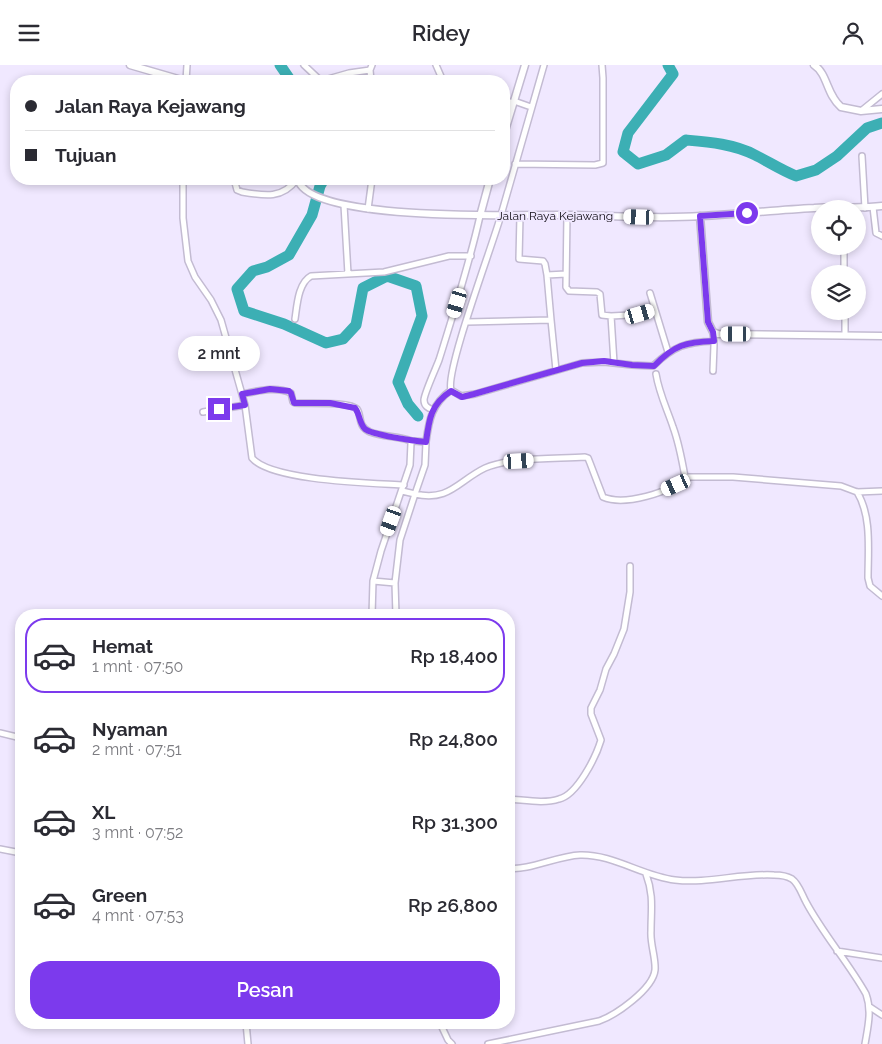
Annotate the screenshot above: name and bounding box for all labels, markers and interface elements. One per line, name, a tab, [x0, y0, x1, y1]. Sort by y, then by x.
icon: menu	[15, 19, 43, 47]
icon: person	[839, 19, 867, 47]
text: Ridey	[412, 20, 470, 46]
text: Jalan Raya Kejawang	[55, 95, 246, 117]
text: Tujuan	[55, 144, 116, 166]
map controls	[811, 200, 866, 320]
button: locate	[811, 200, 866, 255]
route start	[736, 202, 758, 224]
street label: Jalan Raya Kejawang	[497, 209, 613, 223]
car	[623, 209, 654, 225]
button: layers	[811, 265, 866, 320]
car	[445, 286, 468, 320]
car	[623, 303, 656, 325]
car	[721, 327, 751, 342]
callout: 2 mnt	[178, 337, 260, 371]
text: 2 mnt	[198, 344, 240, 363]
route end	[208, 398, 230, 420]
car	[503, 453, 534, 469]
car	[659, 472, 692, 498]
car	[378, 504, 403, 538]
icon: car	[32, 633, 77, 678]
text: Hemat	[92, 635, 153, 657]
text: Rp 18,400	[410, 645, 498, 667]
text: 1 mnt · 07:50	[92, 657, 183, 676]
icon: car	[32, 716, 77, 761]
text: Nyaman	[92, 718, 168, 740]
text: Rp 24,800	[409, 728, 498, 750]
text: 2 mnt · 07:51	[92, 740, 182, 759]
icon: car	[32, 799, 77, 844]
text: XL	[92, 801, 115, 823]
text: Rp 31,300	[412, 811, 498, 833]
text: 3 mnt · 07:52	[92, 823, 183, 842]
icon: car	[32, 882, 77, 927]
text: Green	[92, 884, 147, 906]
text: Rp 26,800	[408, 894, 498, 916]
text: 4 mnt · 07:53	[92, 906, 184, 925]
button: Pesan	[30, 961, 500, 1019]

